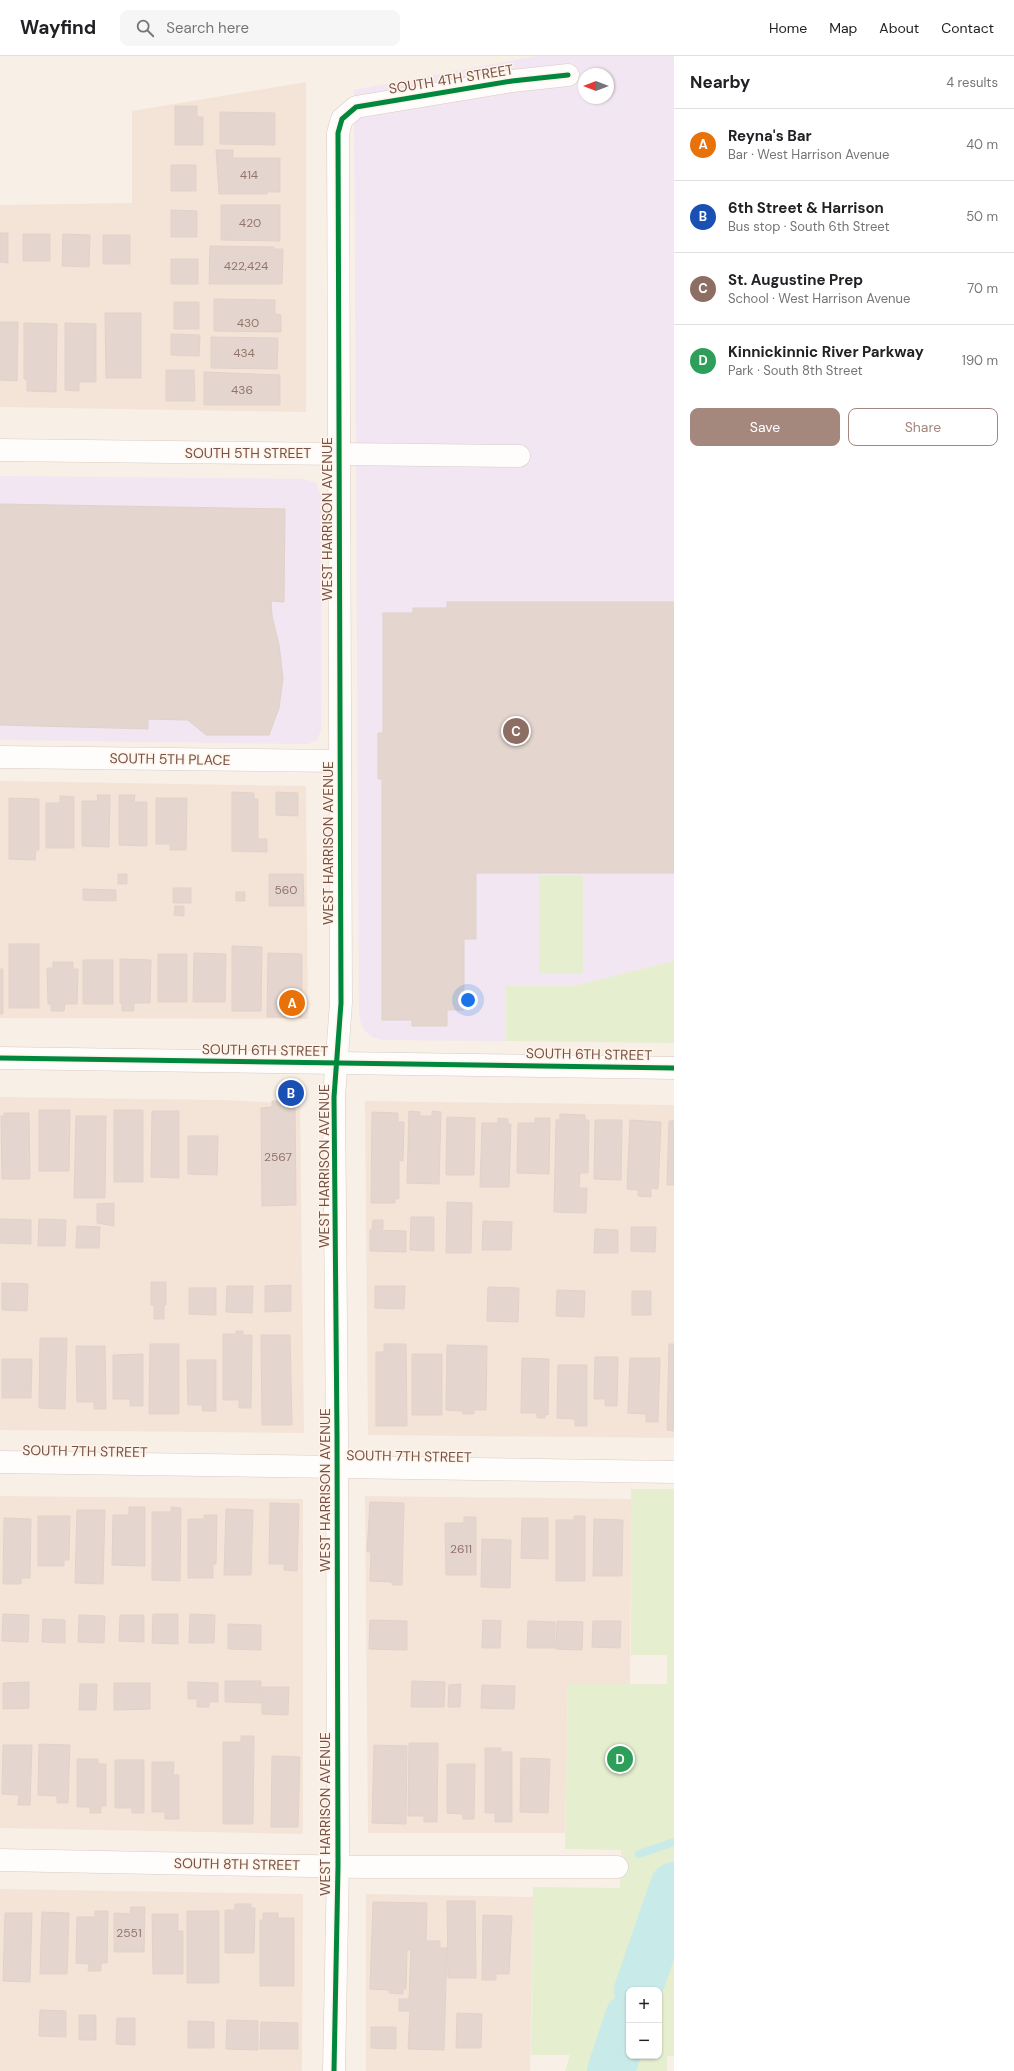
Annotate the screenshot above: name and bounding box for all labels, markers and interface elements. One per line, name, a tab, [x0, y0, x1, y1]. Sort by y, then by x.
search box	[120, 10, 400, 46]
text: Wayfind	[20, 15, 96, 40]
icon: search	[134, 17, 156, 39]
text: Search here	[166, 18, 249, 38]
text: Home	[769, 19, 807, 37]
text: Map	[829, 19, 857, 37]
text: About	[879, 19, 919, 37]
text: Contact	[941, 19, 994, 37]
street label: SOUTH 4TH STREET	[387, 60, 515, 98]
north arrow	[578, 68, 614, 104]
text: Nearby	[690, 71, 750, 93]
text: 4 results	[946, 74, 998, 91]
text: Reyna's Bar	[728, 126, 812, 146]
text: A	[698, 136, 708, 153]
text: 40 m	[966, 136, 998, 153]
text: Bar · West Harrison Avenue	[728, 146, 889, 163]
house number: 414	[240, 167, 258, 183]
text: 6th Street & Harrison	[728, 198, 884, 218]
text: B	[699, 208, 707, 225]
text: 50 m	[966, 208, 998, 225]
house number: 420	[239, 215, 261, 231]
text: Bus stop · South 6th Street	[728, 218, 890, 235]
house number: 422,424	[224, 258, 268, 274]
text: St. Augustine Prep	[728, 270, 863, 290]
text: C	[698, 280, 708, 297]
text: 70 m	[967, 280, 998, 297]
text: School · West Harrison Avenue	[728, 290, 910, 307]
house number: 430	[237, 315, 259, 331]
text: Kinnickinnic River Parkway	[728, 342, 924, 362]
house number: 434	[233, 345, 255, 361]
text: D	[698, 352, 708, 369]
text: 190 m	[962, 352, 998, 369]
text: Park · South 8th Street	[728, 362, 863, 379]
house number: 436	[231, 382, 253, 398]
button: Save	[690, 408, 840, 446]
button: Share	[848, 408, 998, 446]
street label: WEST HARRISON AVENUE	[318, 437, 336, 601]
street label: SOUTH 5TH STREET	[185, 444, 311, 462]
pin: C	[503, 716, 529, 746]
street label: SOUTH 5TH PLACE	[109, 749, 231, 769]
street label: WEST HARRISON AVENUE	[319, 761, 337, 925]
house number: 560	[274, 882, 298, 898]
pin: A	[279, 988, 305, 1018]
your location	[458, 990, 478, 1010]
street label: SOUTH 6TH STREET	[202, 1040, 328, 1060]
street label: SOUTH 6TH STREET	[526, 1044, 652, 1064]
pin: B	[278, 1078, 304, 1108]
street label: WEST HARRISON AVENUE	[315, 1084, 333, 1248]
house number: 2567	[264, 1149, 292, 1165]
street label: WEST HARRISON AVENUE	[316, 1408, 334, 1572]
street label: SOUTH 7TH STREET	[22, 1441, 148, 1461]
street label: SOUTH 7TH STREET	[346, 1446, 472, 1466]
house number: 2611	[450, 1541, 472, 1557]
street label: WEST HARRISON AVENUE	[316, 1732, 334, 1896]
pin: D	[607, 1744, 633, 1774]
street label: SOUTH 8TH STREET	[174, 1854, 300, 1874]
house number: 2551	[116, 1925, 142, 1941]
map controls	[626, 1987, 662, 2059]
button: +	[626, 1987, 662, 2023]
button: −	[626, 2023, 662, 2059]

